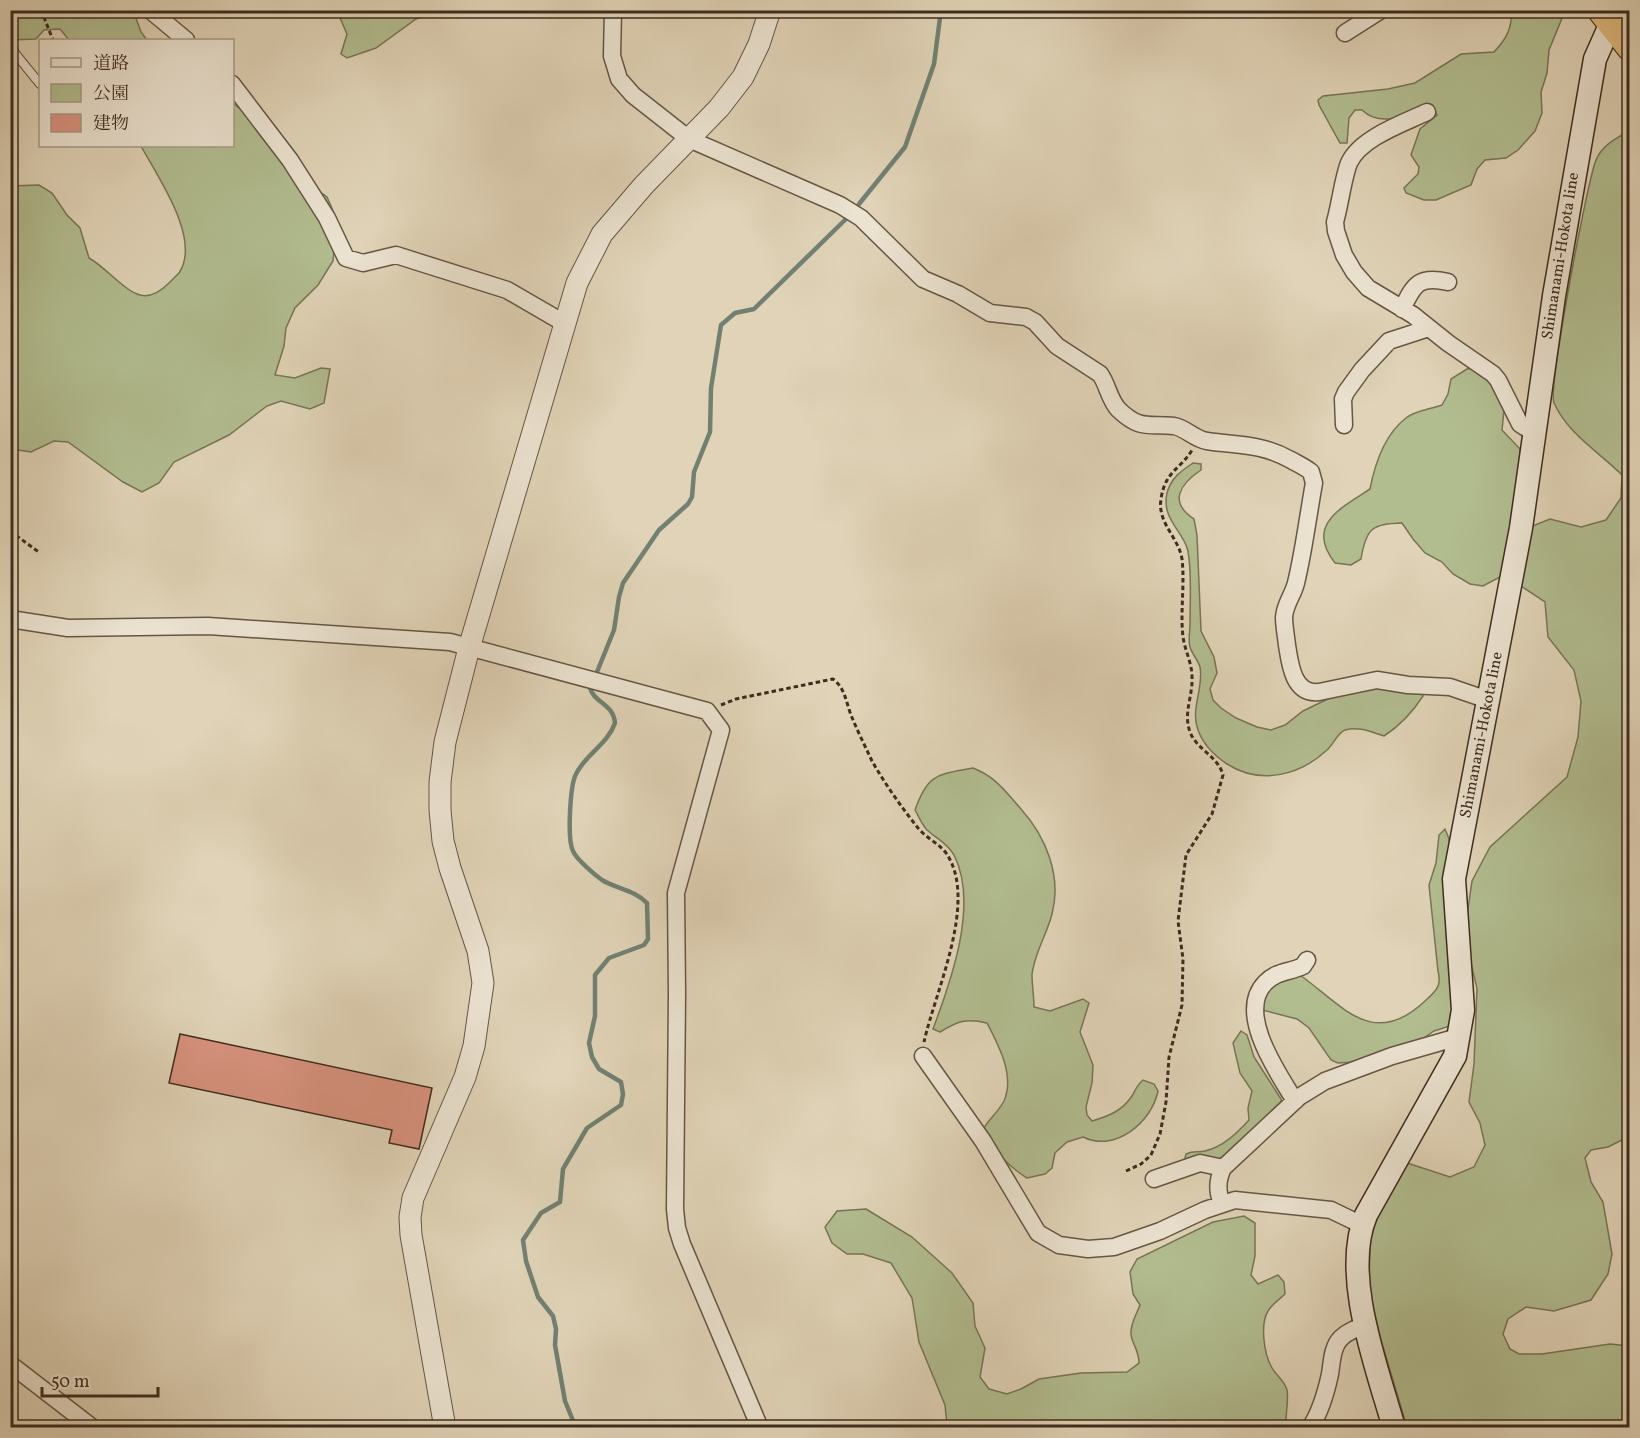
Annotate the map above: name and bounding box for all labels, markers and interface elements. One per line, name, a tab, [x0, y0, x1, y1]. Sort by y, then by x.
legend	[39, 39, 234, 147]
text: 道路	[93, 52, 129, 77]
text: 公園	[93, 82, 129, 107]
text: 建物	[93, 112, 129, 137]
street label: Shimanami-Hokota line	[1537, 171, 1585, 341]
street label: Shimanami-Hokota line	[1455, 650, 1509, 820]
scale bar	[42, 1360, 158, 1398]
text: 50 m	[51, 1370, 90, 1395]

